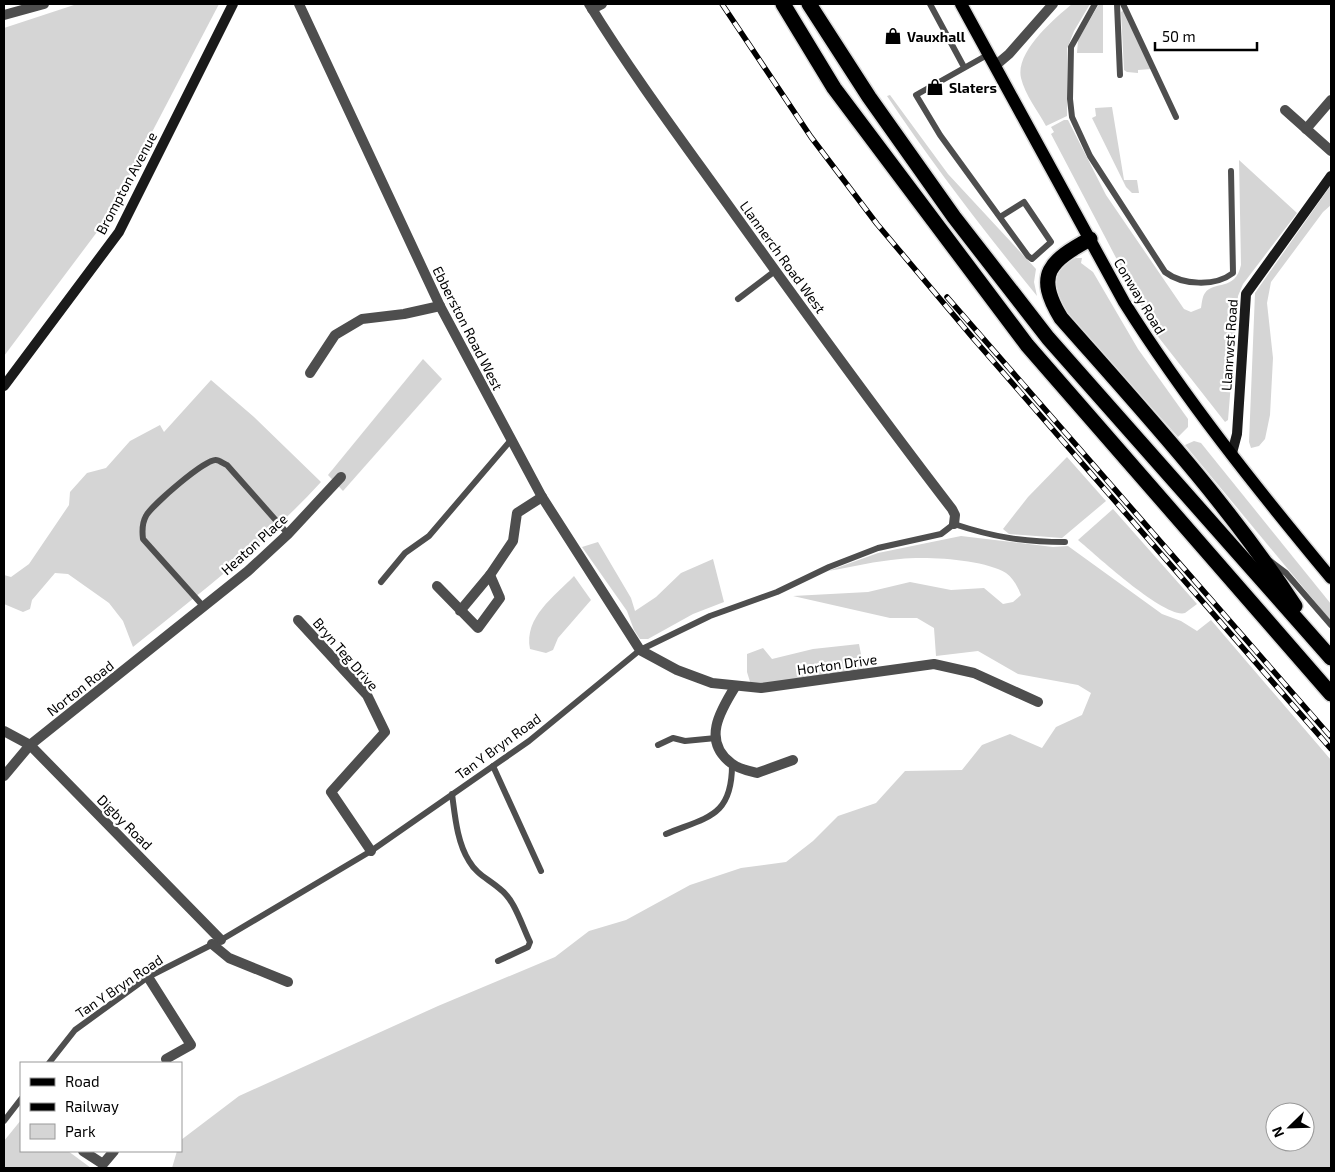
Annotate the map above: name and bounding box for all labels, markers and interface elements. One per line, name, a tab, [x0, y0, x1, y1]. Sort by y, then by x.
scale bar	[1155, 20, 1258, 52]
shop icon: Vauxhall	[883, 26, 903, 46]
text: 50 m	[1162, 27, 1196, 45]
place label: Vauxhall	[907, 28, 966, 45]
shop icon: Slaters	[925, 77, 945, 97]
place label: Slaters	[949, 79, 997, 96]
street label: Brompton Avenue	[92, 129, 160, 237]
street label: Llannerch Road West	[737, 198, 829, 316]
street label: Conway Road	[1111, 255, 1169, 337]
street label: Ebberston Road West	[429, 263, 507, 393]
street label: Llanrwst Road	[1217, 298, 1241, 392]
street label: Heaton Place	[217, 510, 291, 578]
street label: Bryn Teg Drive	[310, 614, 382, 694]
street label: Horton Drive	[796, 650, 878, 678]
street label: Norton Road	[43, 657, 117, 719]
street label: Tan Y Bryn Road	[452, 709, 544, 783]
street label: Digby Road	[94, 791, 156, 853]
street label: Tan Y Bryn Road	[72, 951, 166, 1021]
legend	[20, 1062, 182, 1152]
text: Road	[65, 1072, 100, 1090]
text: Railway	[65, 1097, 119, 1115]
north arrow	[1265, 1102, 1315, 1152]
text: Park	[65, 1122, 96, 1140]
text: N	[1268, 1124, 1287, 1140]

